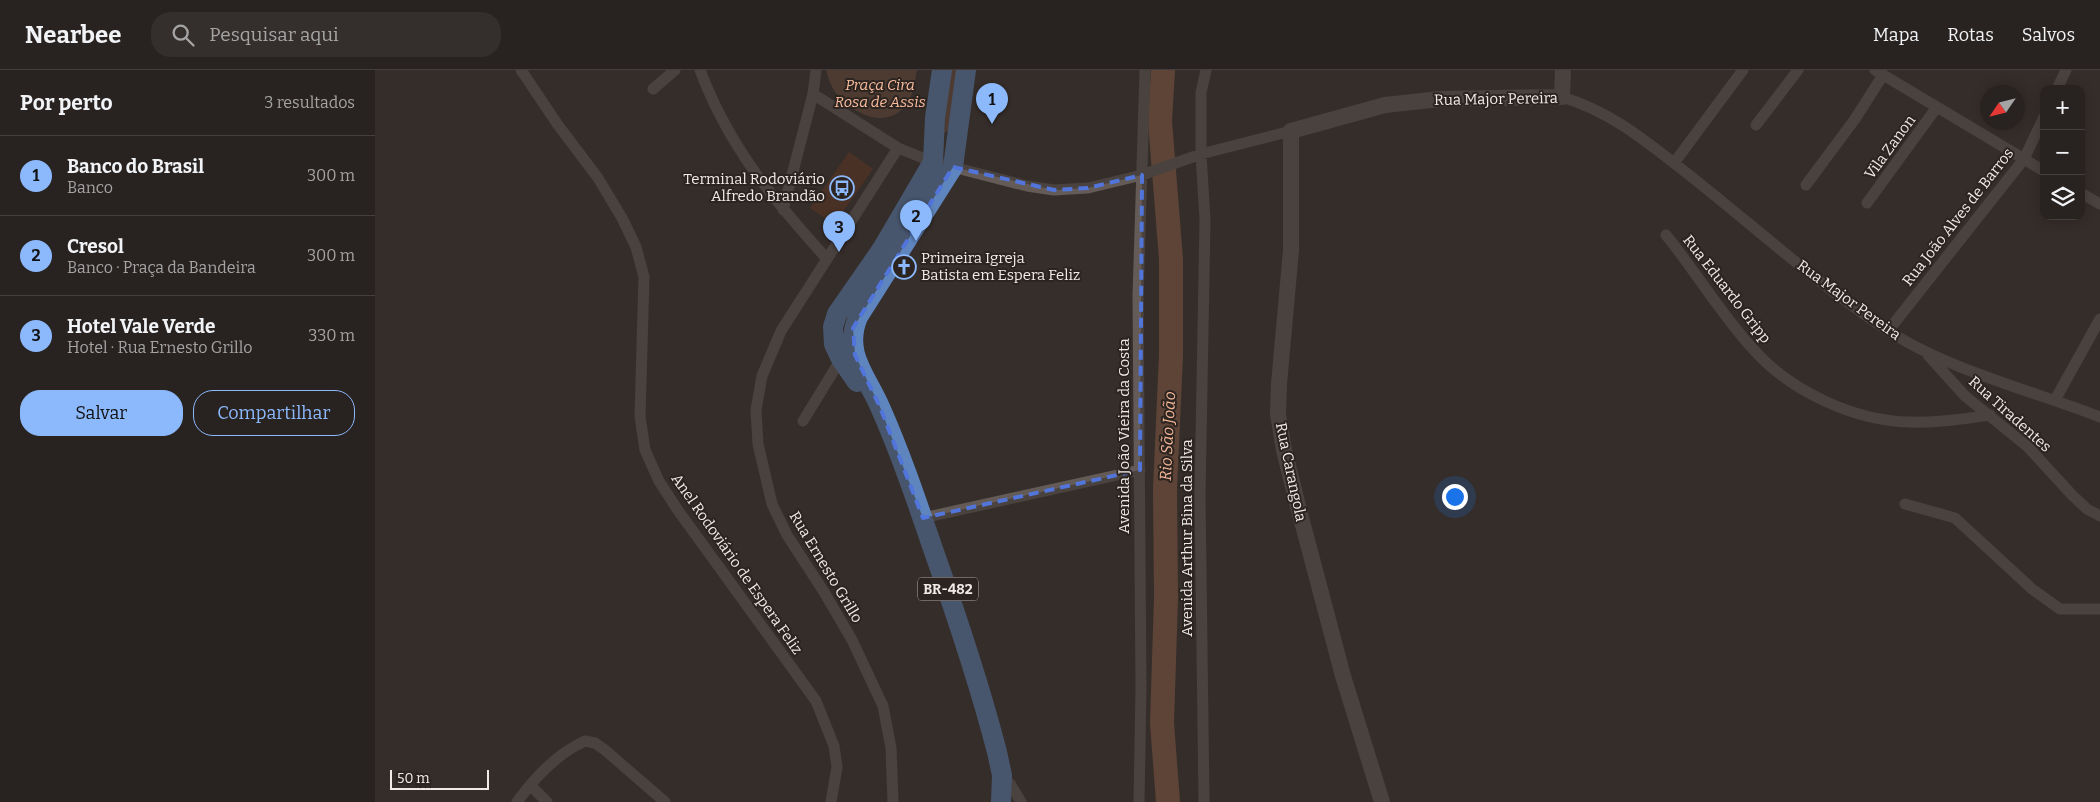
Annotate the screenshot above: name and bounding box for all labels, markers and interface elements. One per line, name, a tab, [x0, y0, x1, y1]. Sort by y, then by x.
search box	[151, 12, 501, 57]
text: Nearbee	[25, 21, 121, 49]
icon: search	[169, 21, 197, 49]
text: Pesquisar aqui	[209, 23, 339, 46]
text: Mapa	[1873, 24, 1919, 46]
text: Rotas	[1947, 24, 1994, 46]
text: Salvos	[2022, 24, 2075, 46]
park label: Praça Cira Rosa de Assis	[834, 76, 926, 111]
pin: 1	[976, 83, 1008, 124]
north arrow	[1980, 85, 2025, 130]
map controls	[2040, 85, 2085, 220]
button: +	[2040, 85, 2085, 130]
street label: Rua Major Pereira	[1434, 89, 1558, 109]
text: Por perto	[20, 90, 113, 116]
text: 3 resultados	[264, 93, 355, 112]
street label: Vila Zanon	[1861, 111, 1919, 182]
button: −	[2040, 130, 2085, 175]
street label: Rua João Alves de Barros	[1899, 144, 2017, 290]
text: Banco do Brasil	[67, 155, 204, 178]
text: 1	[33, 166, 39, 185]
text: 300 m	[307, 166, 355, 185]
place label: Terminal Rodoviário Alfredo Brandão	[683, 170, 825, 205]
bus stop icon: Terminal Rodoviário Alfredo Brandão	[829, 175, 855, 201]
button: layers	[2040, 175, 2085, 220]
text: Banco	[67, 178, 113, 197]
pin: 2	[900, 200, 932, 241]
pin: 3	[823, 211, 855, 252]
street label: Rua Eduardo Gripp	[1679, 231, 1775, 347]
text: Cresol	[67, 235, 124, 258]
text: 2	[31, 246, 41, 265]
text: 300 m	[307, 246, 355, 265]
place label: Primeira Igreja Batista em Espera Feliz	[921, 249, 1080, 284]
church icon: Primeira Igreja Batista em Espera Feliz	[891, 254, 917, 280]
street label: Rua Major Pereira	[1794, 256, 1904, 344]
text: Banco · Praça da Bandeira	[67, 258, 256, 277]
text: Hotel Vale Verde	[67, 315, 215, 338]
text: 3	[31, 326, 41, 345]
text: 330 m	[308, 326, 355, 345]
text: Hotel · Rua Ernesto Grillo	[67, 338, 253, 357]
street label: Avenida João Vieira da Costa	[1115, 338, 1133, 534]
street label: Rua Tiradentes	[1965, 372, 2055, 456]
button: Salvar	[20, 390, 183, 436]
button: Compartilhar	[193, 390, 355, 436]
water label: Rio São João	[1156, 391, 1179, 481]
street label: Rua Carangola	[1272, 421, 1310, 523]
street label: Avenida Arthur Bina da Silva	[1178, 439, 1196, 637]
street label: Anel Rodoviário de Espera Feliz	[668, 470, 806, 658]
your location	[1442, 484, 1468, 510]
street label: Rua Ernesto Grillo	[786, 508, 866, 626]
road number: BR-482	[918, 578, 978, 600]
scale bar	[390, 767, 489, 790]
text: 50 m	[397, 770, 430, 787]

